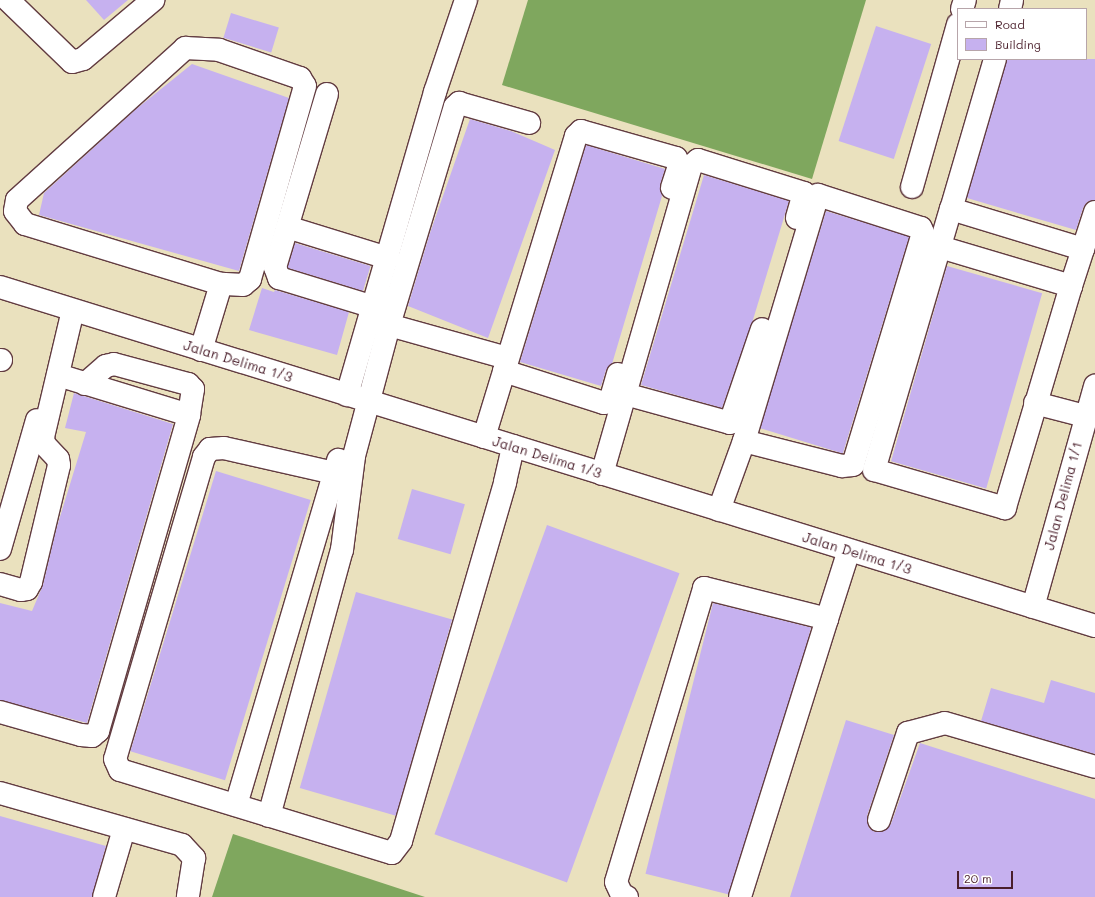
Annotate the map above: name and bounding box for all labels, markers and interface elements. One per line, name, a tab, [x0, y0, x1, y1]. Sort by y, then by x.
legend	[957, 8, 1087, 60]
text: Road	[995, 16, 1025, 32]
text: Building	[995, 36, 1041, 52]
street label: Jalan Delima 1/3	[181, 336, 295, 386]
street label: Jalan Delima 1/3	[490, 432, 604, 482]
street label: Jalan Delima 1/1	[1040, 440, 1086, 552]
street label: Jalan Delima 1/3	[800, 528, 914, 578]
scale bar	[959, 863, 1015, 889]
text: 20 m	[964, 870, 992, 886]

